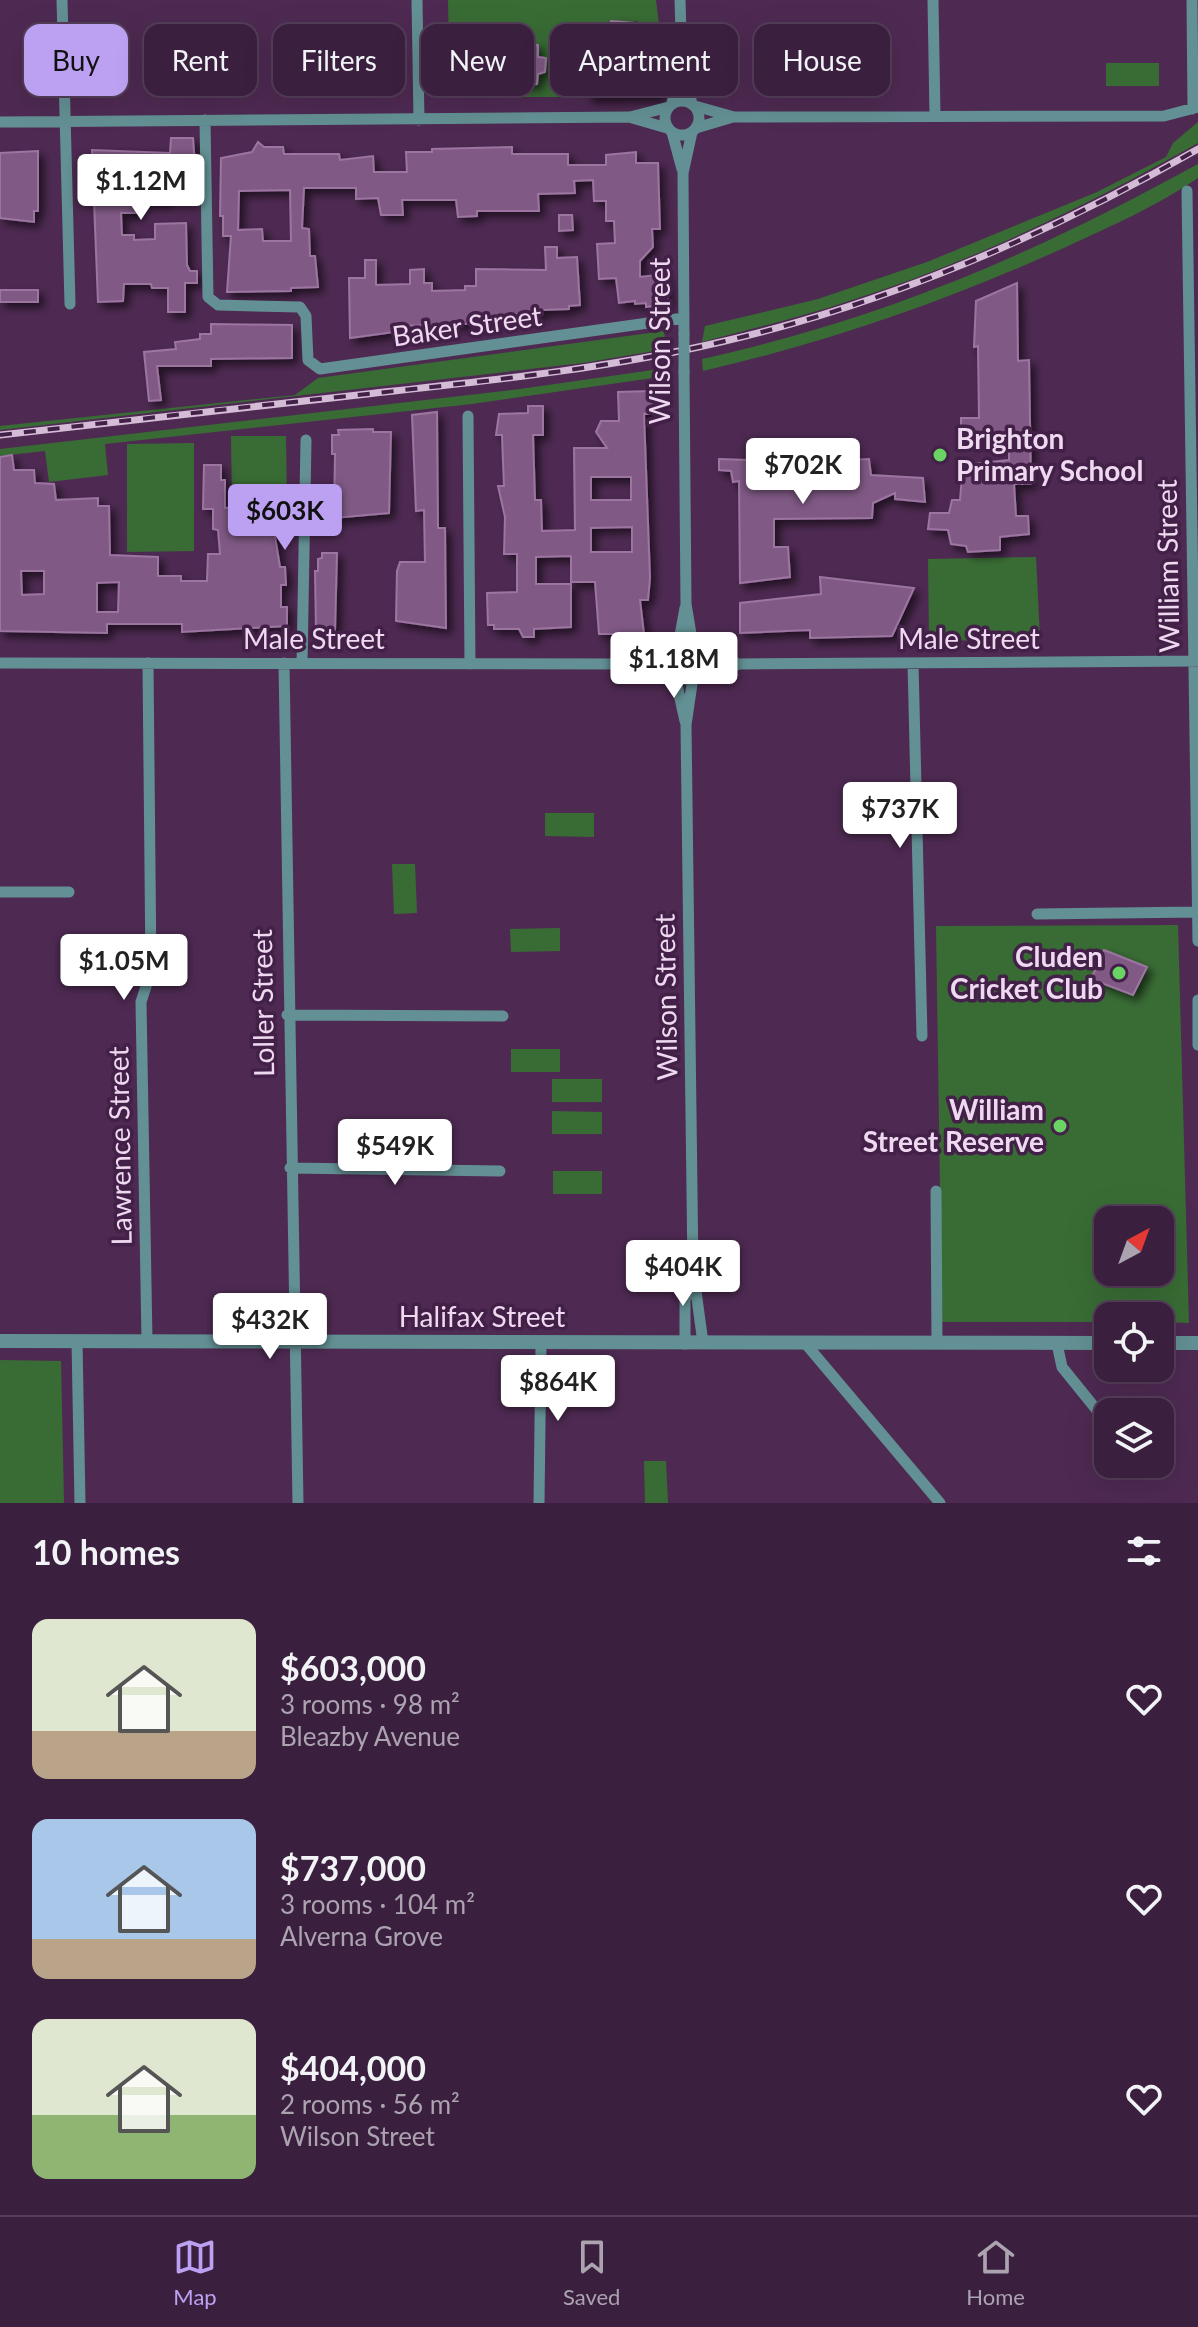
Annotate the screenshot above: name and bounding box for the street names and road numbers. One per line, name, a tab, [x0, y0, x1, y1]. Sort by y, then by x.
street label: Wilson Street	[642, 258, 676, 424]
street label: Baker Street	[390, 298, 544, 352]
street label: William Street	[1148, 479, 1186, 653]
street label: Male Street	[243, 621, 385, 655]
street label: Male Street	[898, 621, 1040, 655]
street label: Wilson Street	[647, 913, 683, 1081]
street label: Loller Street	[244, 929, 280, 1077]
street label: Lawrence Street	[100, 1046, 138, 1246]
street label: Halifax Street	[399, 1299, 565, 1333]

